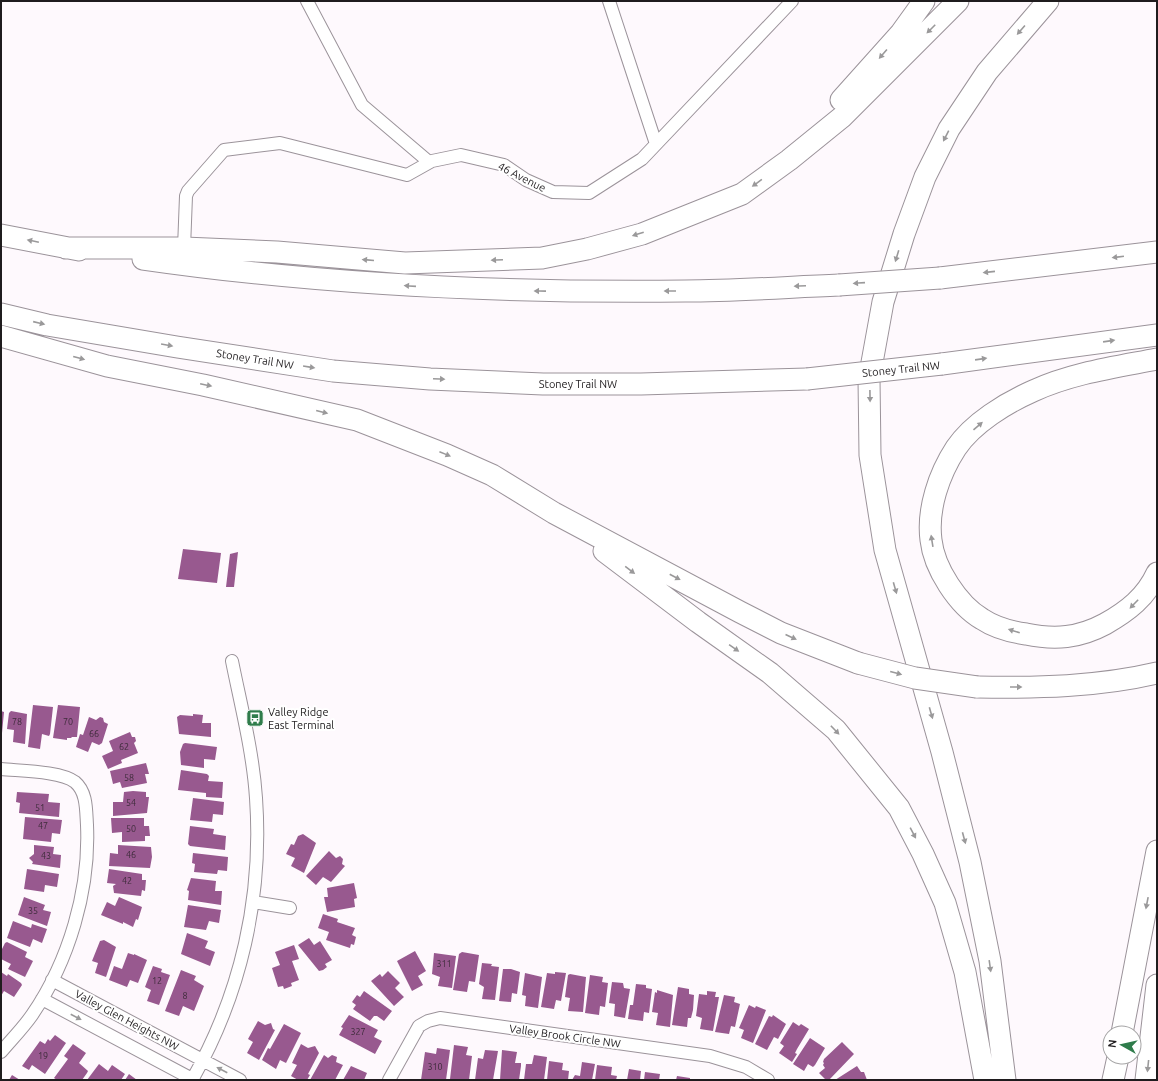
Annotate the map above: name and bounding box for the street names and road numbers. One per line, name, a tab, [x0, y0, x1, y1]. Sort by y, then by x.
street label: 46 Avenue	[496, 160, 548, 194]
street label: Stoney Trail NW	[215, 347, 295, 371]
street label: Stoney Trail NW	[861, 359, 941, 379]
street label: Stoney Trail NW	[539, 378, 617, 390]
street label: Valley Glen Heights NW	[73, 988, 181, 1052]
street label: Valley Brook Circle NW	[509, 1022, 621, 1050]

